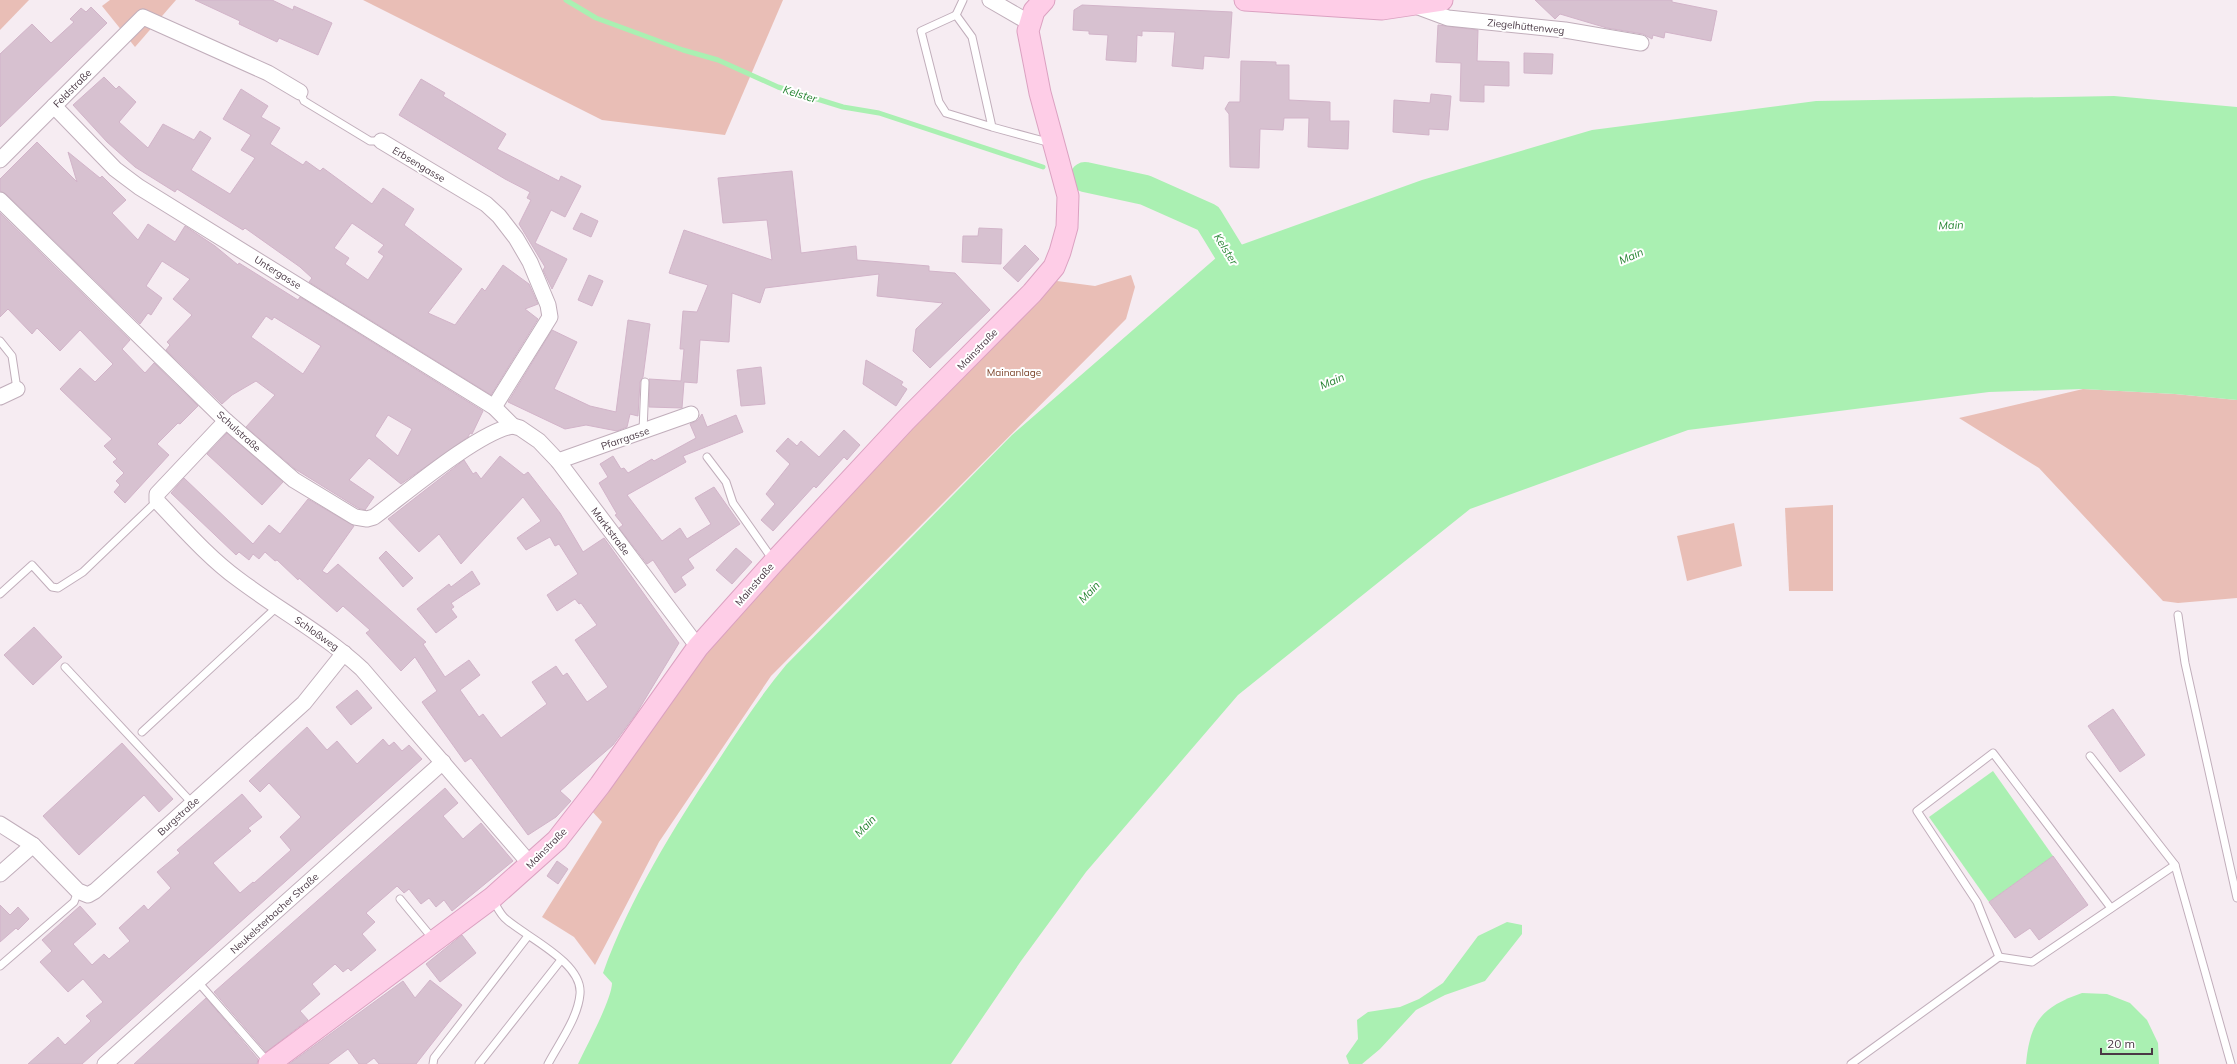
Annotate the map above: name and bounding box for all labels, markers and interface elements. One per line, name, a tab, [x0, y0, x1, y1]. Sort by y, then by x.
street label: Ziegelhüttenweg	[1487, 16, 1565, 37]
street label: Feldstraße	[50, 66, 94, 110]
water label: Kelster	[781, 82, 820, 106]
street label: Erbsengasse	[390, 144, 447, 185]
water label: Main	[1938, 218, 1964, 232]
water label: Kelster	[1211, 231, 1242, 268]
water label: Main	[1617, 245, 1645, 267]
street label: Untergasse	[252, 253, 304, 292]
street label: Mainstraße	[954, 326, 1000, 373]
park label: Mainanlage	[987, 366, 1041, 379]
water label: Main	[1318, 370, 1346, 392]
street label: Schulstraße	[214, 408, 263, 455]
street label: Pfarrgasse	[599, 424, 651, 453]
street label: Marktstraße	[588, 505, 633, 558]
street label: Mainstraße	[732, 560, 777, 608]
water label: Main	[1075, 578, 1103, 606]
street label: Schloßweg	[292, 613, 341, 653]
street label: Burgstraße	[155, 794, 202, 839]
water label: Main	[851, 812, 879, 840]
street label: Mainstraße	[523, 825, 570, 872]
street label: Neukelsterbacher Straße	[227, 870, 321, 957]
scale bar	[2101, 1030, 2152, 1056]
text: 20 m	[2107, 1036, 2135, 1051]

